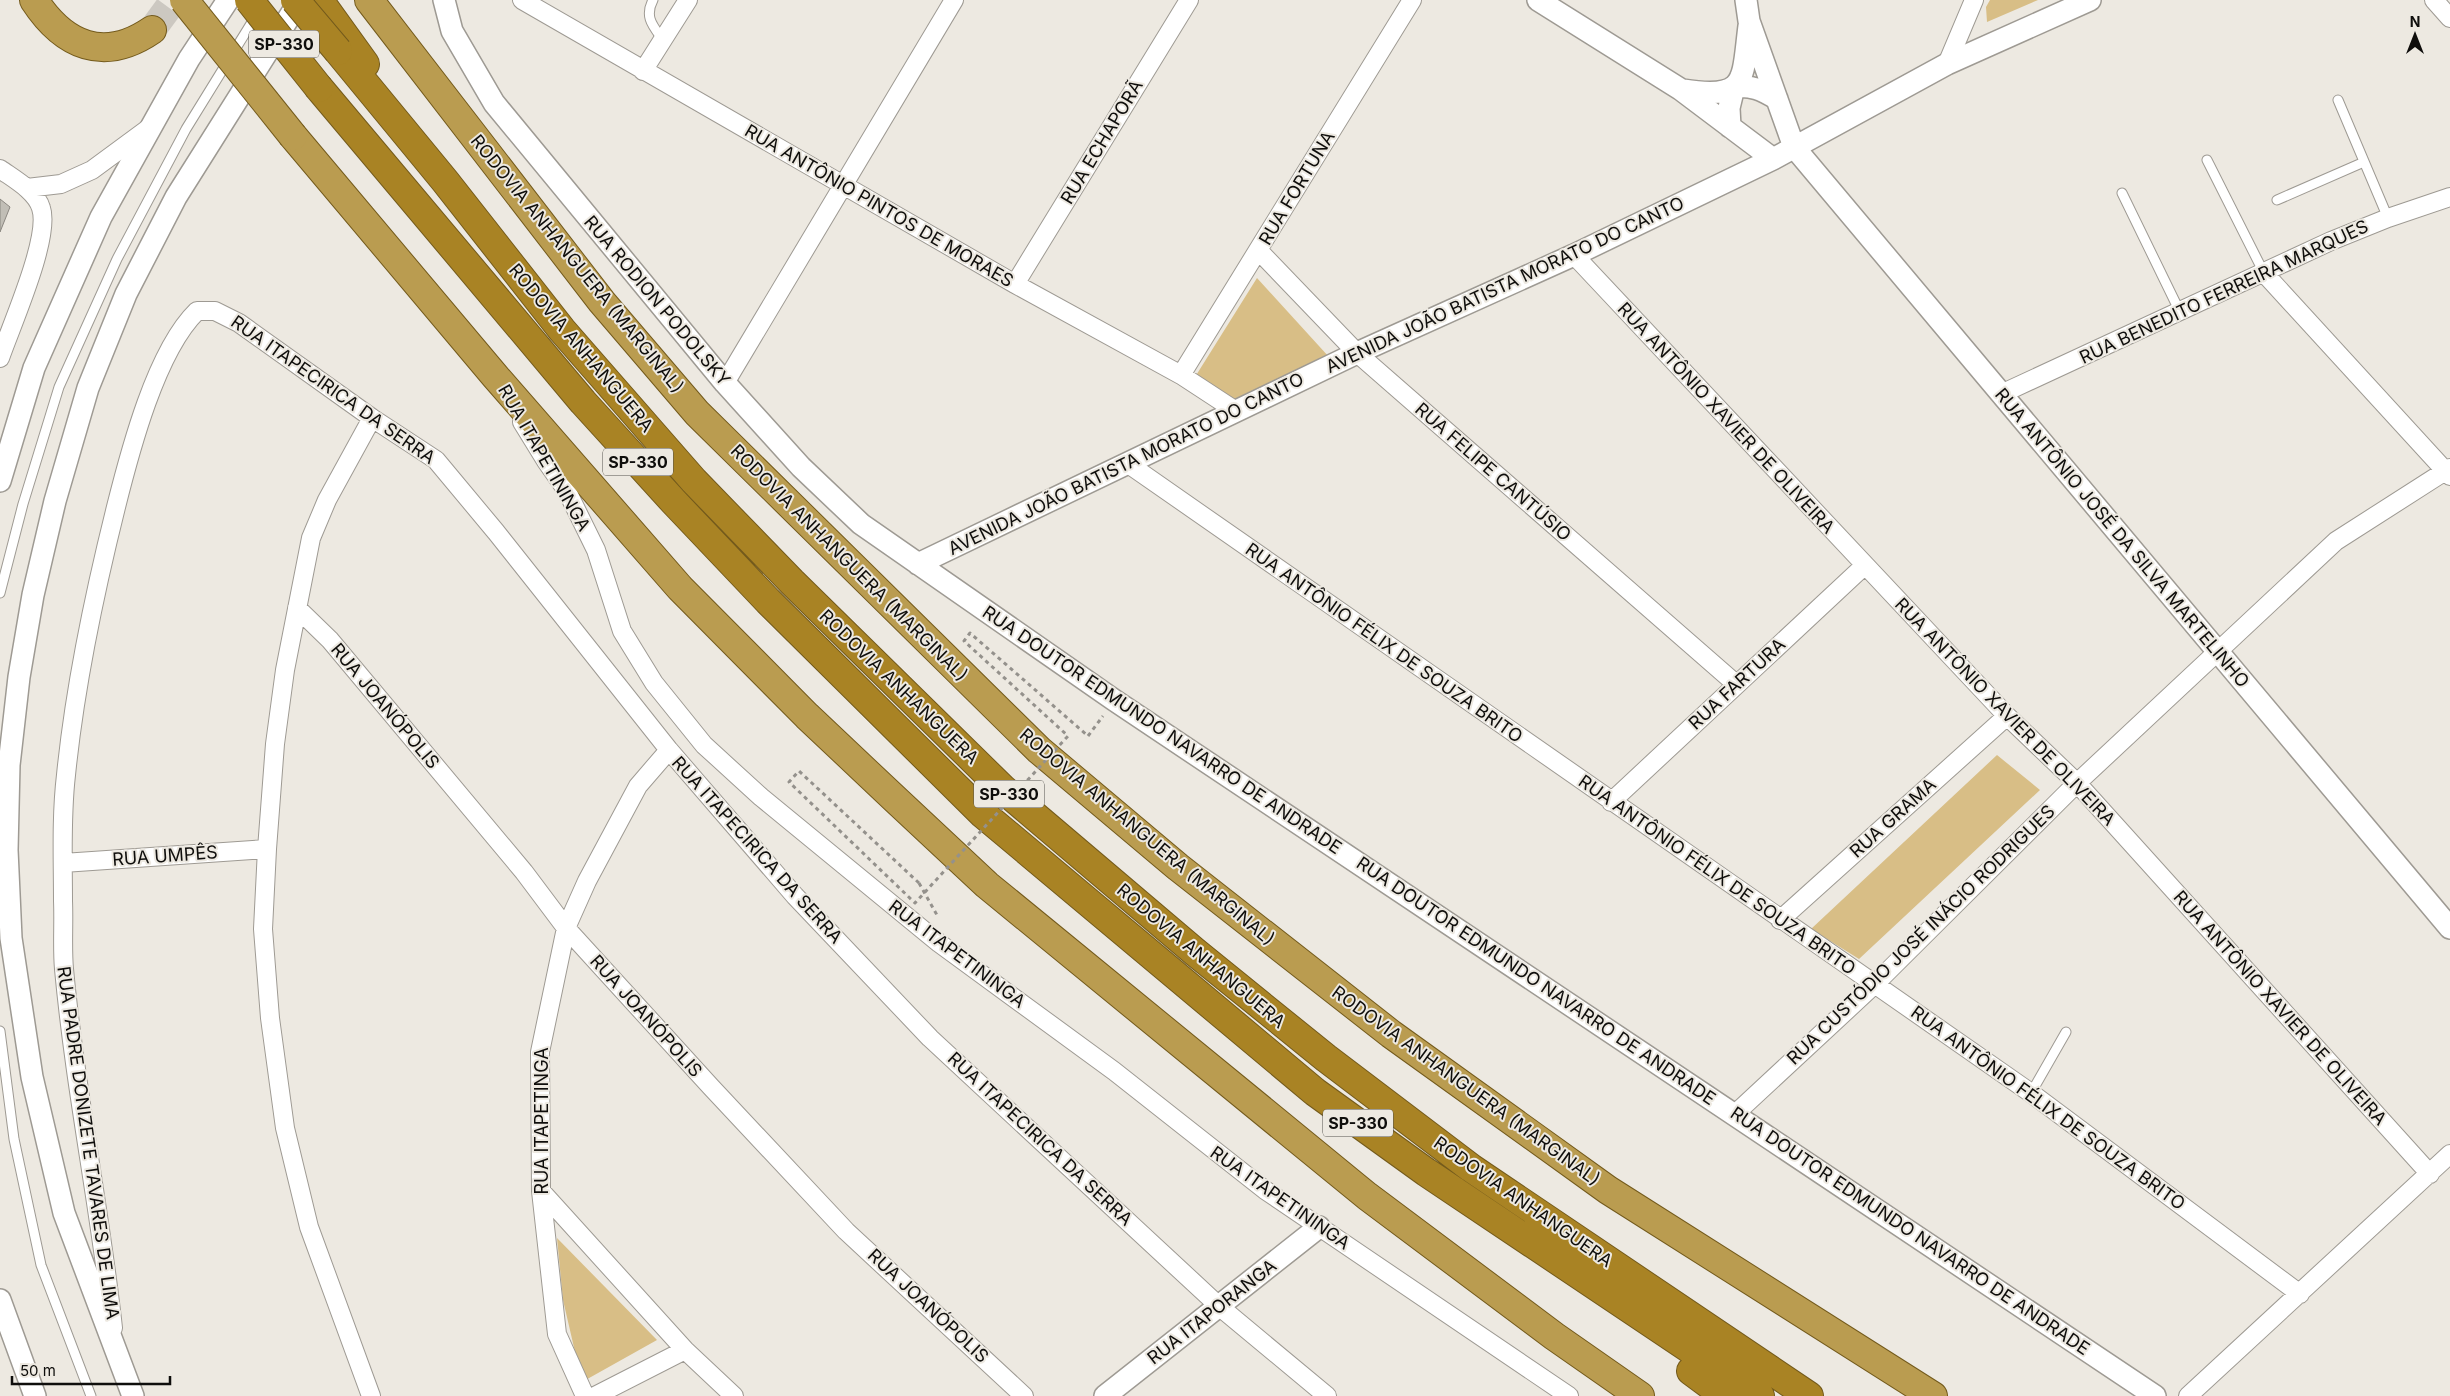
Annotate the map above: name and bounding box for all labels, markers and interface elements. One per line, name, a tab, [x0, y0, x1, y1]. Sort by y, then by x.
north arrow	[2390, 10, 2440, 60]
text: N	[2410, 13, 2420, 30]
road number: SP-330	[249, 31, 319, 58]
street label: RUA ECHAPORÃ	[1055, 75, 1147, 208]
street label: RUA ANTÔNIO PINTOS DE MORAES	[741, 119, 1018, 291]
street label: RUA FORTUNA	[1254, 127, 1339, 248]
street label: RODOVIA ANHANGUERA (MARGINAL)	[466, 130, 688, 398]
street label: AVENIDA JOÃO BATISTA MORATO DO CANTO	[1322, 191, 1687, 377]
street label: RUA RODION PODOLSKY	[580, 211, 735, 390]
street label: RUA BENEDITO FERREIRA MARQUES	[2076, 215, 2371, 368]
street label: RODOVIA ANHANGUERA	[504, 259, 658, 437]
street label: RUA ANTÔNIO XAVIER DE OLIVEIRA	[1614, 297, 1840, 537]
street label: RUA ITAPECIRICA DA SERRA	[227, 311, 439, 468]
street label: AVENIDA JOÃO BATISTA MORATO DO CANTO	[944, 367, 1307, 559]
street label: RUA ITAPETININGA	[494, 381, 595, 535]
street label: RUA ANTÔNIO JOSÉ DA SILVA MARTELINHO	[1991, 383, 2255, 691]
street label: RUA FELIPE CANTÚSIO	[1411, 397, 1576, 545]
street label: RODOVIA ANHANGUERA (MARGINAL)	[726, 440, 972, 686]
road number: SP-330	[603, 448, 673, 476]
street label: RUA ANTÔNIO FÉLIX DE SOUZA BRITO	[1242, 538, 1527, 747]
street label: RUA ANTÔNIO XAVIER DE OLIVEIRA	[1891, 593, 2121, 830]
street label: RUA DOUTOR EDMUNDO NAVARRO DE ANDRADE	[979, 601, 1346, 858]
street label: RODOVIA ANHANGUERA	[815, 605, 983, 769]
street label: RUA FARTURA	[1684, 634, 1789, 734]
street label: RUA JOANÓPOLIS	[327, 638, 445, 773]
street label: RODOVIA ANHANGUERA (MARGINAL)	[1016, 724, 1279, 949]
street label: RUA ITAPECIRICA DA SERRA	[668, 752, 847, 947]
street label: RUA ANTÔNIO FÉLIX DE SOUZA BRITO	[1575, 770, 1860, 979]
street label: RUA GRAMA	[1845, 774, 1940, 862]
road number: SP-330	[974, 781, 1044, 808]
street label: RUA CUSTÓDIO JOSÉ INÁCIO RODRIGUES	[1782, 800, 2059, 1069]
street label: RUA UMPÊS	[111, 840, 218, 870]
street label: RUA DOUTOR EDMUNDO NAVARRO DE ANDRADE	[1353, 852, 1720, 1109]
street label: RODOVIA ANHANGUERA	[1113, 879, 1290, 1032]
street label: RUA ANTÔNIO XAVIER DE OLIVEIRA	[2169, 885, 2392, 1129]
street label: RUA ITAPETININGA	[885, 895, 1030, 1012]
street label: RUA JOANÓPOLIS	[586, 950, 707, 1081]
street label: RUA PADRE DONIZETE TAVARES DE LIMA	[53, 965, 124, 1321]
street label: RODOVIA ANHANGUERA (MARGINAL)	[1328, 981, 1604, 1190]
street label: RUA ANTÔNIO FÉLIX DE SOUZA BRITO	[1907, 1000, 2190, 1214]
street label: RUA ITAPETINGA	[531, 1047, 552, 1195]
street label: RUA ITAPECIRICA DA SERRA	[944, 1048, 1137, 1230]
street label: RUA DOUTOR EDMUNDO NAVARRO DE ANDRADE	[1727, 1102, 2094, 1359]
road number: SP-330	[1323, 1110, 1393, 1136]
street label: RODOVIA ANHANGUERA	[1430, 1132, 1617, 1271]
street label: RUA ITAPETININGA	[1206, 1141, 1354, 1254]
street label: RUA JOANÓPOLIS	[864, 1244, 994, 1367]
street label: RUA ITAPORANGA	[1143, 1255, 1280, 1368]
scale bar	[12, 1354, 170, 1386]
text: 50 m	[20, 1361, 56, 1380]

